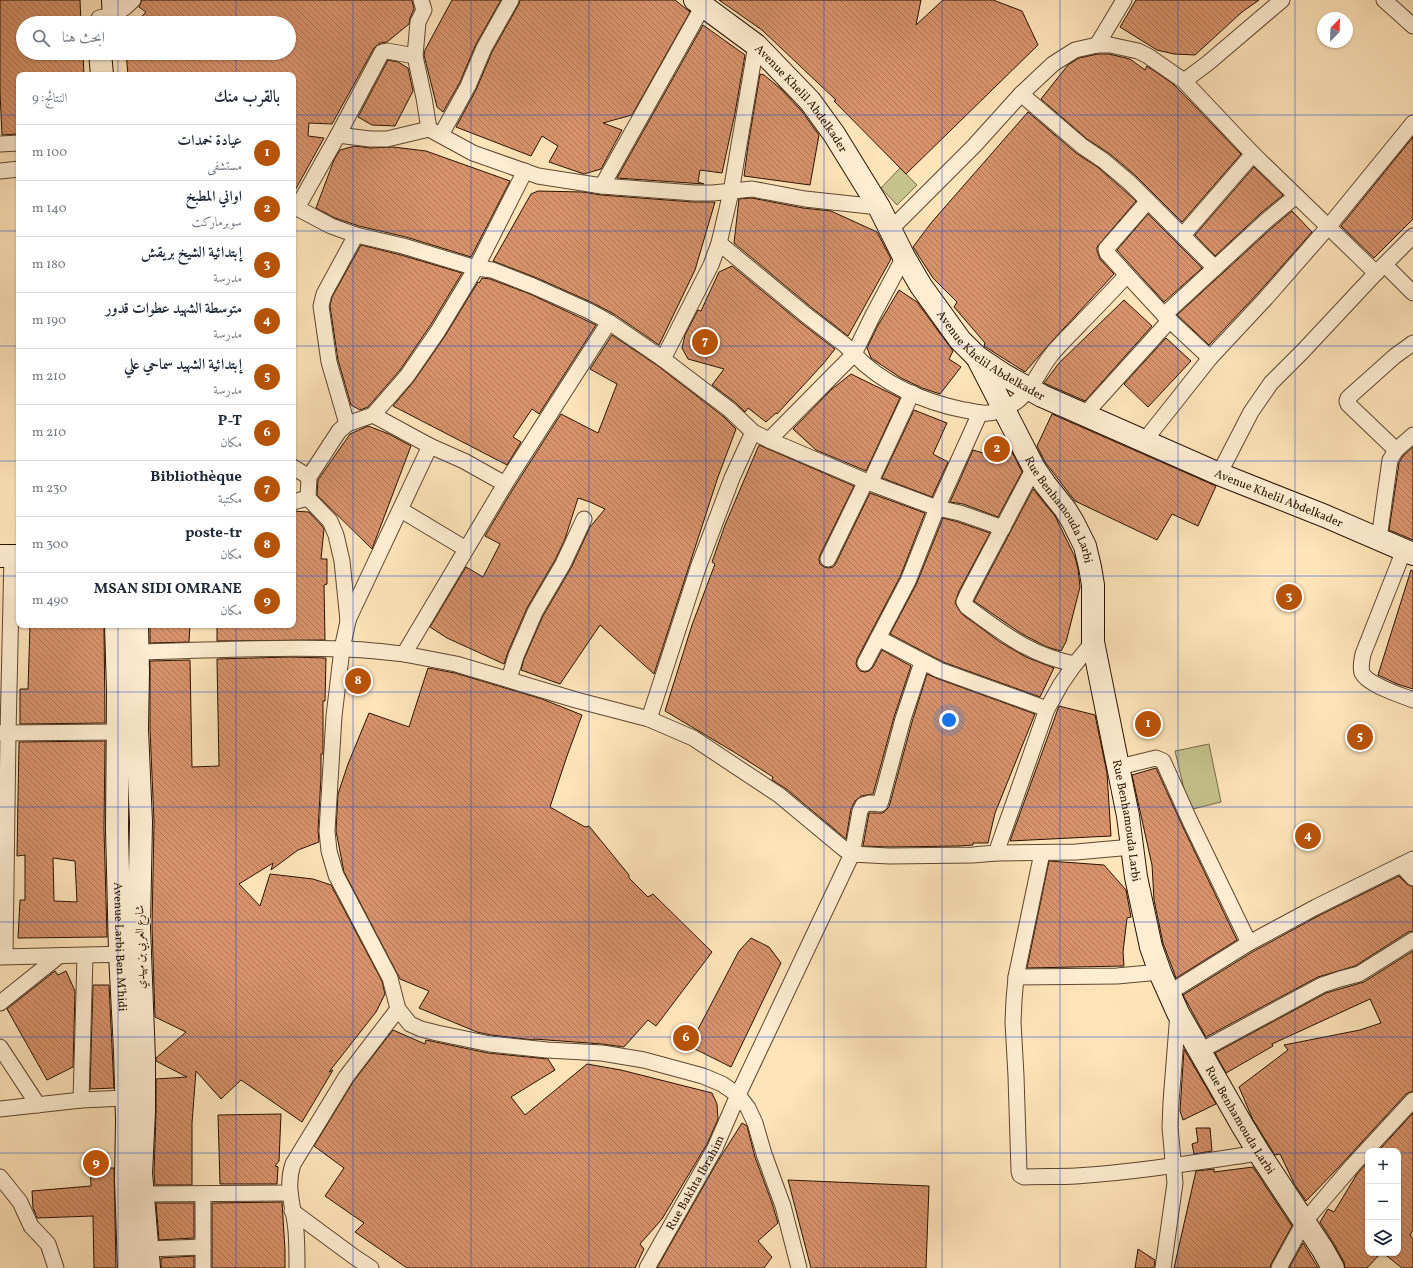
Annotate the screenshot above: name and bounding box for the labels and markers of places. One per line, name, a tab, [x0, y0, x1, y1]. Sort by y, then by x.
pin: 7	[692, 327, 718, 357]
pin: 2	[984, 434, 1010, 464]
pin: 3	[1276, 582, 1302, 612]
pin: 8	[345, 666, 371, 696]
pin: 1	[1135, 709, 1161, 739]
pin: 5	[1347, 722, 1373, 752]
pin: 4	[1295, 821, 1321, 851]
pin: 6	[673, 1023, 699, 1053]
pin: 9	[83, 1148, 109, 1178]

